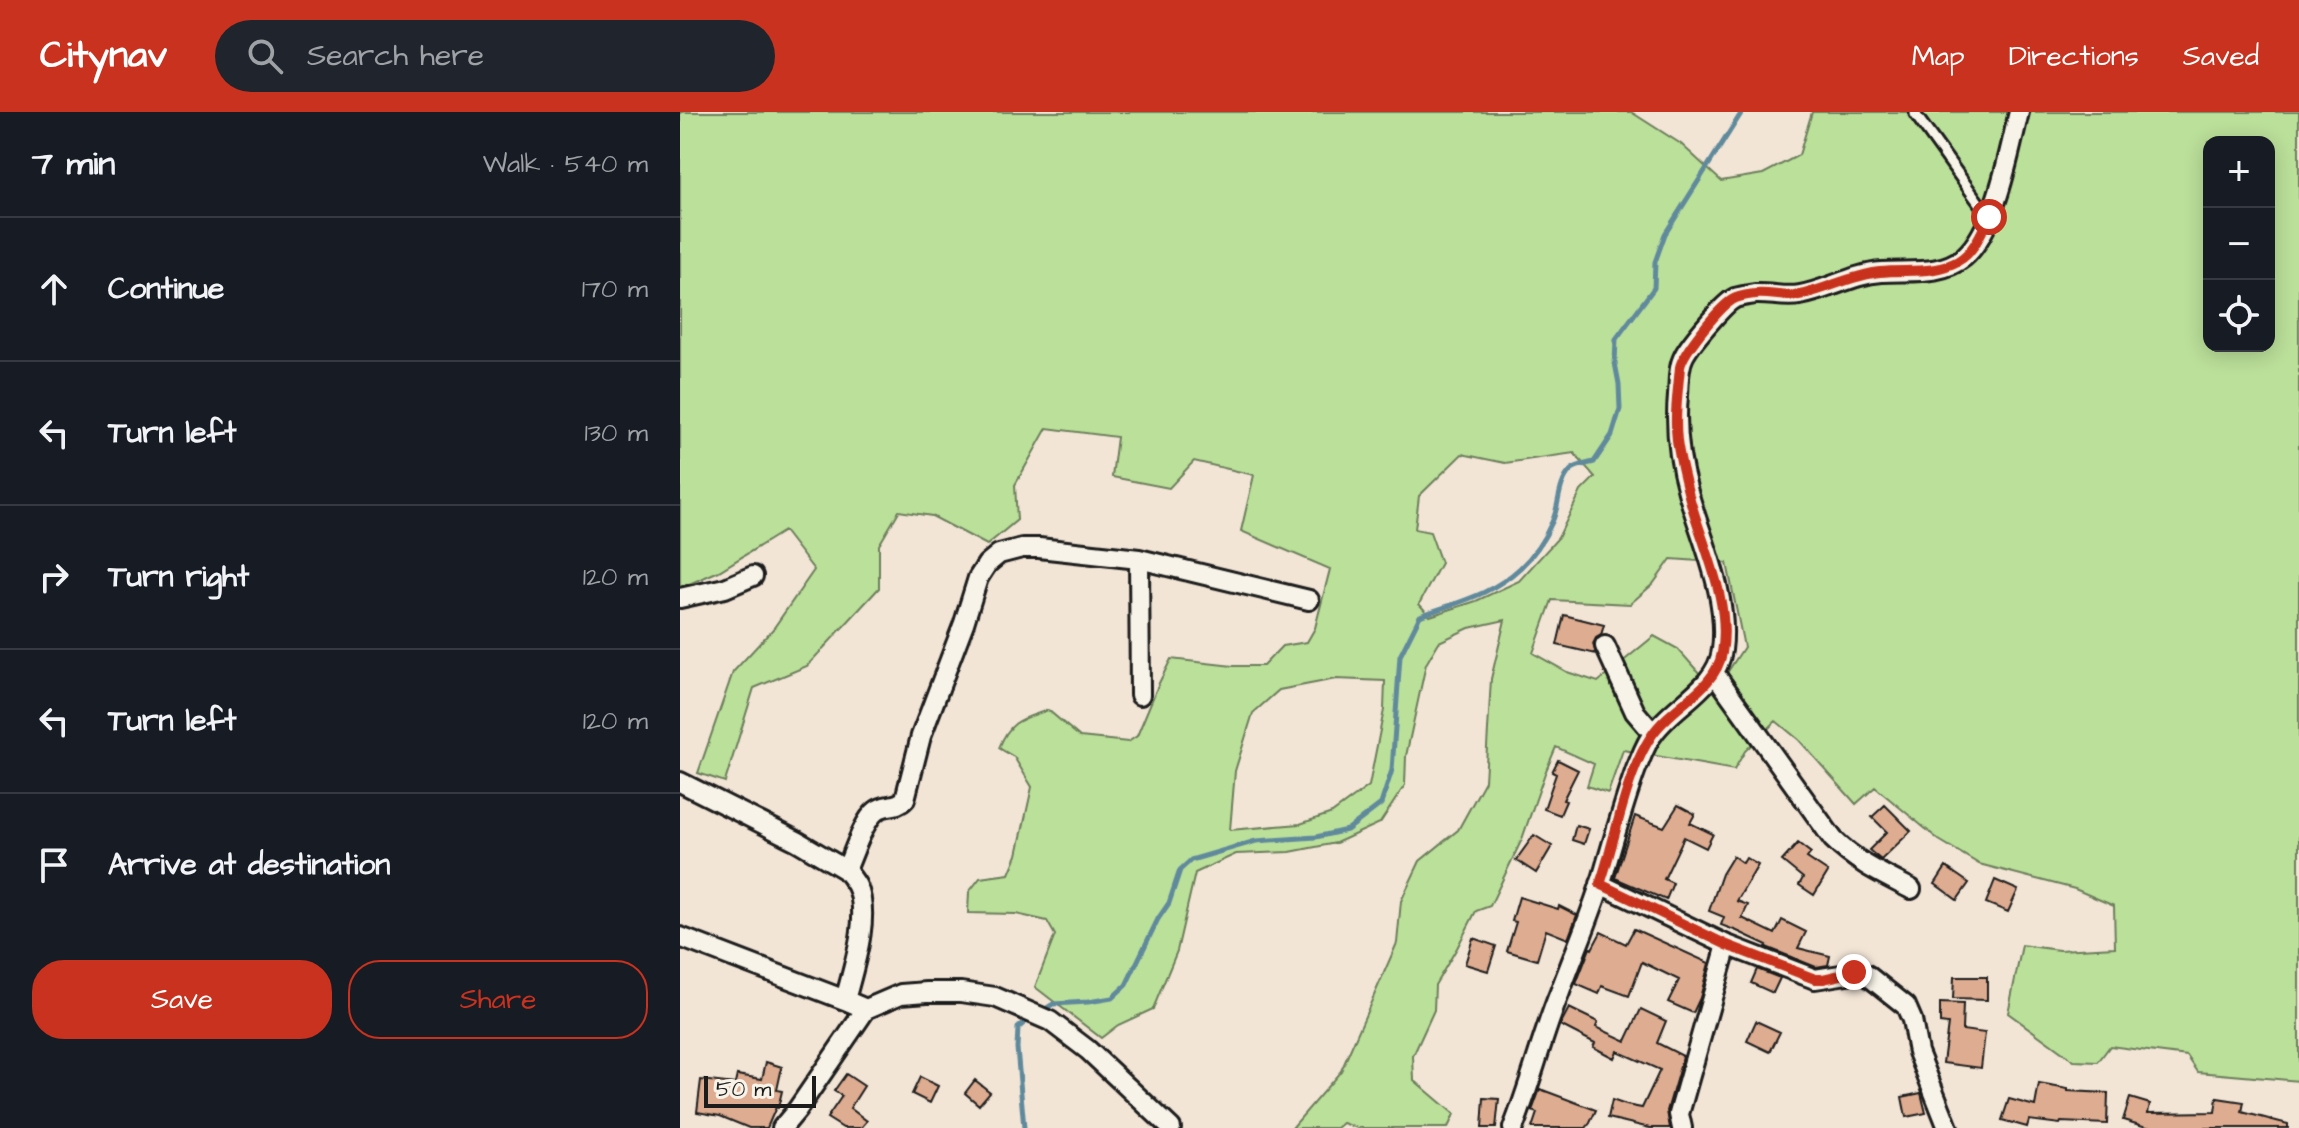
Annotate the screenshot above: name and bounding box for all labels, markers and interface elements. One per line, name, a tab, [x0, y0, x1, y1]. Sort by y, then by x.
search box	[215, 20, 775, 92]
text: Citynav	[40, 30, 167, 82]
icon: search	[243, 34, 287, 78]
text: Search here	[307, 35, 484, 77]
text: Map	[1912, 37, 1965, 76]
text: Directions	[2009, 37, 2139, 76]
text: Saved	[2183, 37, 2259, 76]
map controls	[2203, 136, 2275, 352]
button: +	[2203, 136, 2275, 208]
text: 7 min	[32, 140, 115, 188]
text: Walk · 540 m	[483, 146, 648, 182]
route start	[1971, 199, 2007, 235]
button: −	[2203, 208, 2275, 280]
icon: ahead	[32, 267, 76, 311]
text: Continue	[108, 268, 224, 310]
text: 170 m	[582, 271, 648, 307]
button: locate	[2203, 280, 2275, 352]
icon: left	[32, 411, 76, 455]
text: Turn left	[108, 412, 236, 454]
text: 130 m	[584, 415, 648, 451]
icon: right	[32, 555, 76, 599]
text: Turn right	[108, 556, 249, 598]
text: 120 m	[583, 559, 648, 595]
icon: left	[32, 699, 76, 743]
text: Turn left	[108, 700, 236, 742]
text: 120 m	[583, 703, 648, 739]
icon: arrive	[32, 843, 76, 887]
text: Arrive at destination	[108, 844, 390, 886]
route end	[1836, 954, 1872, 990]
button: Save	[32, 960, 332, 1039]
button: Share	[348, 960, 648, 1039]
scale bar	[704, 1072, 816, 1108]
text: 50 m	[716, 1074, 771, 1105]

